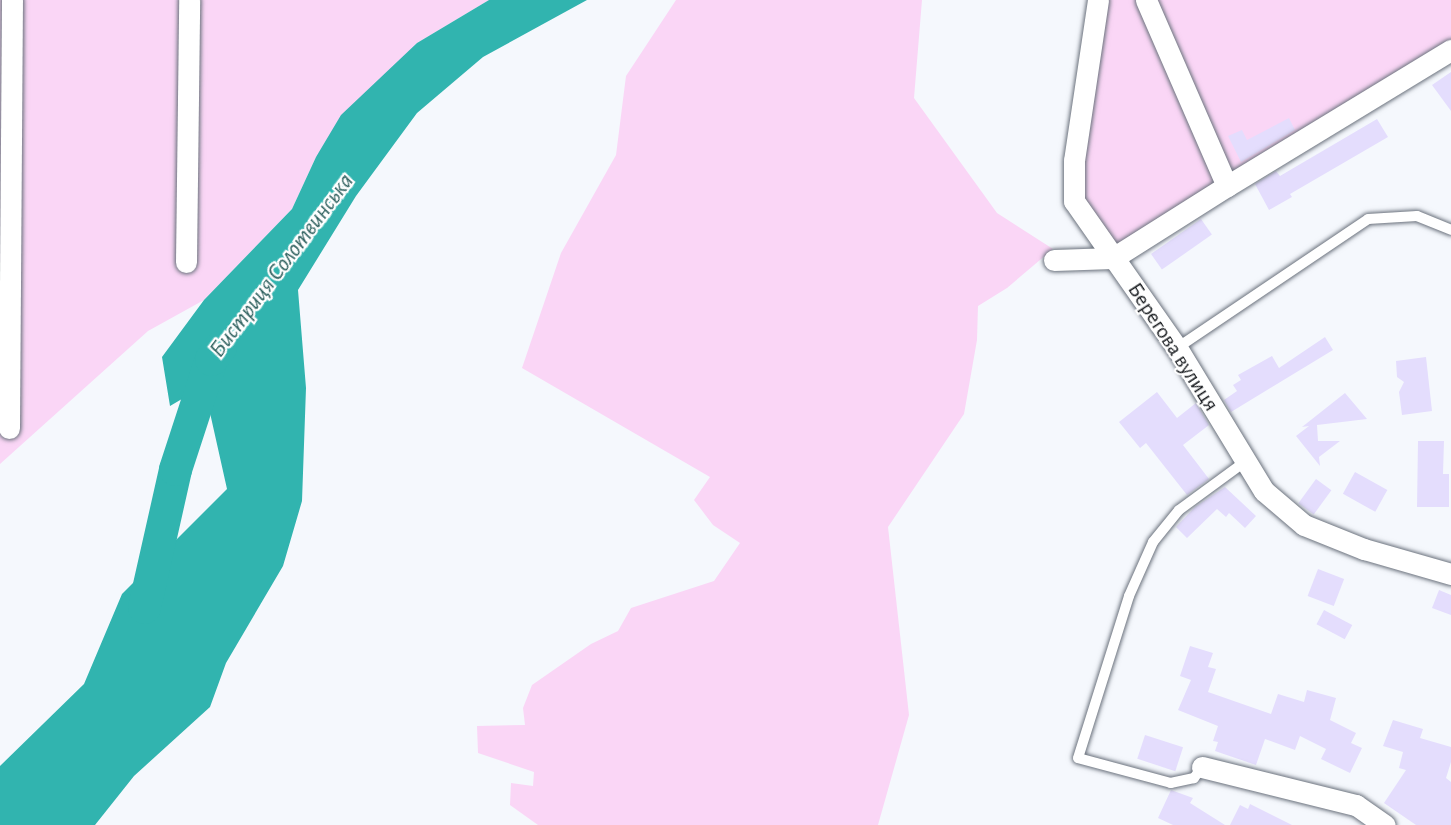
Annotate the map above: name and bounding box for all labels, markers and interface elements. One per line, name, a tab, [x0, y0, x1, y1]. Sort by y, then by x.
water label: Бистриця Солотвинська	[203, 168, 361, 364]
street label: Берегова вулиця	[1122, 278, 1224, 416]

